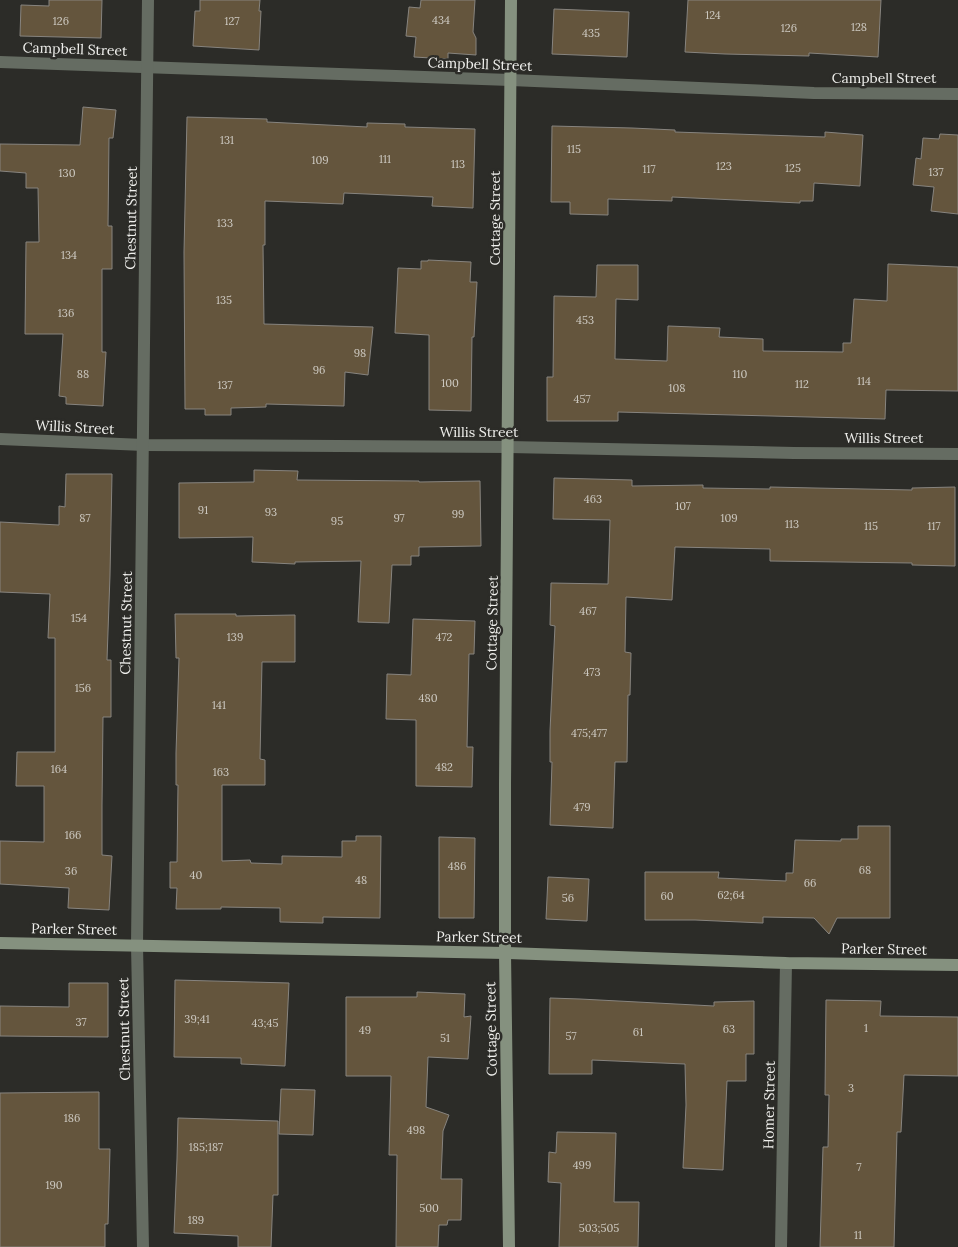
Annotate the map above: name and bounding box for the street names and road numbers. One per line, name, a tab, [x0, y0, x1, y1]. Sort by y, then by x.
street label: Campbell Street	[22, 38, 128, 60]
street label: Campbell Street	[427, 53, 533, 75]
street label: Campbell Street	[832, 69, 937, 87]
street label: Chestnut Street	[121, 166, 141, 270]
street label: Cottage Street	[486, 170, 504, 265]
street label: Willis Street	[35, 416, 116, 438]
street label: Willis Street	[439, 423, 519, 441]
street label: Willis Street	[844, 429, 924, 447]
street label: Chestnut Street	[116, 571, 136, 675]
street label: Cottage Street	[482, 575, 502, 671]
street label: Parker Street	[31, 919, 118, 939]
street label: Parker Street	[436, 927, 523, 947]
street label: Parker Street	[841, 939, 928, 959]
street label: Chestnut Street	[114, 977, 134, 1081]
street label: Cottage Street	[481, 981, 501, 1077]
street label: Homer Street	[759, 1060, 779, 1149]

